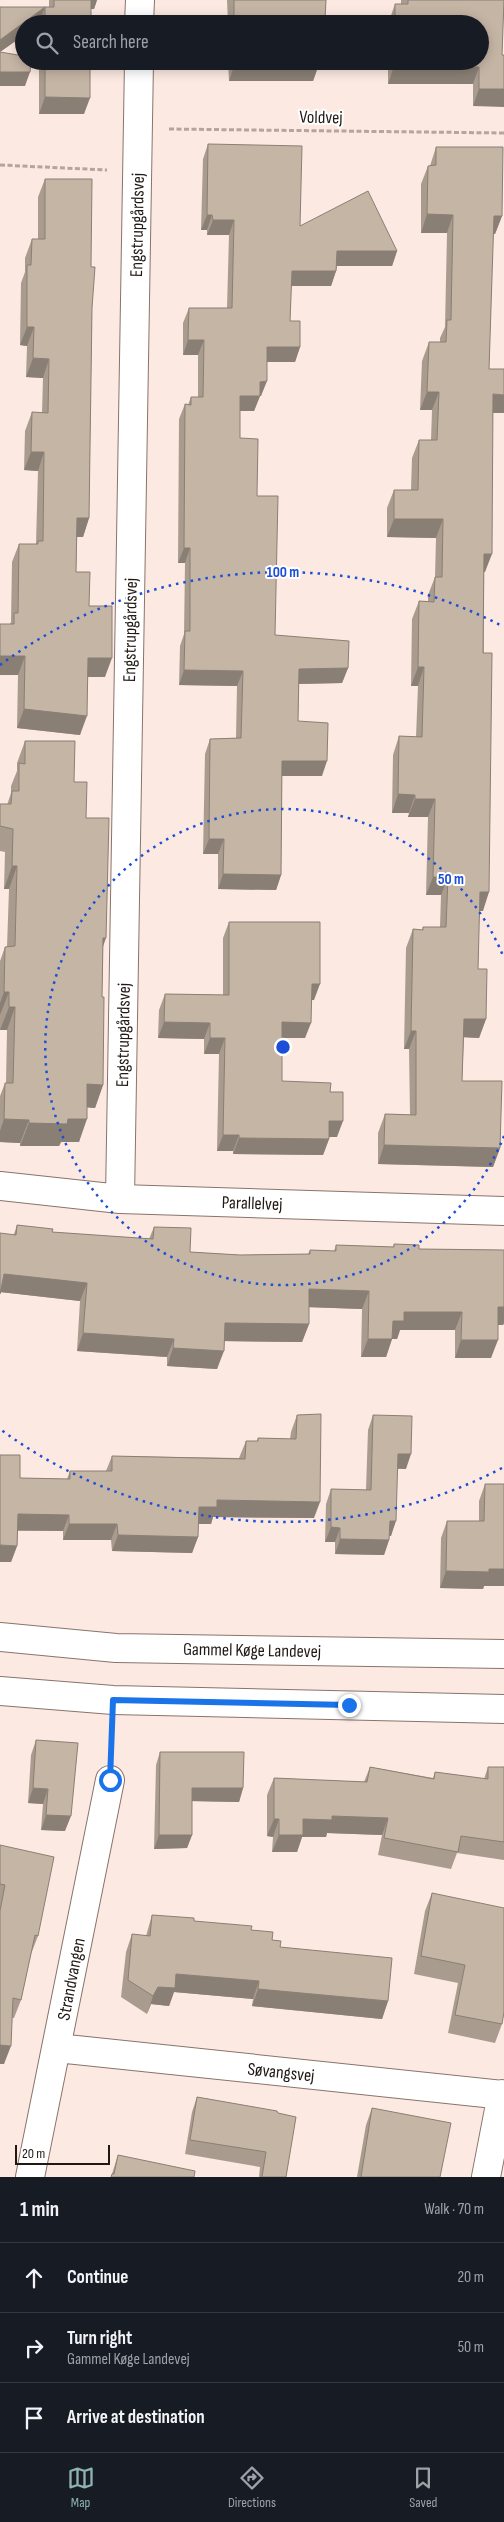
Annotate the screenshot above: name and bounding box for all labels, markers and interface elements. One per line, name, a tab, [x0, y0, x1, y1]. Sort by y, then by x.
search box	[15, 15, 489, 70]
icon: search	[33, 29, 61, 57]
text: Search here	[73, 31, 149, 54]
street label: Voldvej	[299, 107, 343, 128]
street label: Engstrupgårdsvej	[126, 173, 149, 277]
text: 100 m	[267, 563, 299, 582]
street label: Engstrupgårdsvej	[119, 578, 142, 682]
text: 50 m	[438, 870, 464, 889]
street label: Engstrupgårdsvej	[112, 983, 135, 1087]
centre of rings	[274, 1038, 292, 1056]
street label: Parallelvej	[221, 1192, 283, 1215]
street label: Gammel Køge Landevej	[183, 1639, 321, 1662]
route end	[338, 1694, 361, 1717]
route start	[99, 1769, 122, 1792]
street label: Strandvangen	[53, 1936, 90, 2022]
street label: Søvangsvej	[246, 2059, 315, 2086]
scale bar	[15, 2142, 110, 2165]
text: 20 m	[22, 2145, 45, 2162]
text: 1 min	[20, 2197, 59, 2222]
text: Walk · 70 m	[424, 2200, 484, 2219]
icon: ahead	[20, 2264, 48, 2292]
text: Continue	[67, 2266, 128, 2289]
text: 20 m	[457, 2268, 484, 2287]
text: Turn right	[67, 2327, 132, 2350]
icon: right	[20, 2334, 48, 2362]
text: 50 m	[458, 2338, 484, 2357]
text: Gammel Køge Landevej	[67, 2350, 190, 2369]
icon: arrive	[20, 2404, 48, 2432]
text: Arrive at destination	[67, 2406, 205, 2429]
tab: Map	[67, 2464, 95, 2511]
tab: Directions	[228, 2464, 276, 2511]
tab: Saved	[409, 2464, 437, 2511]

